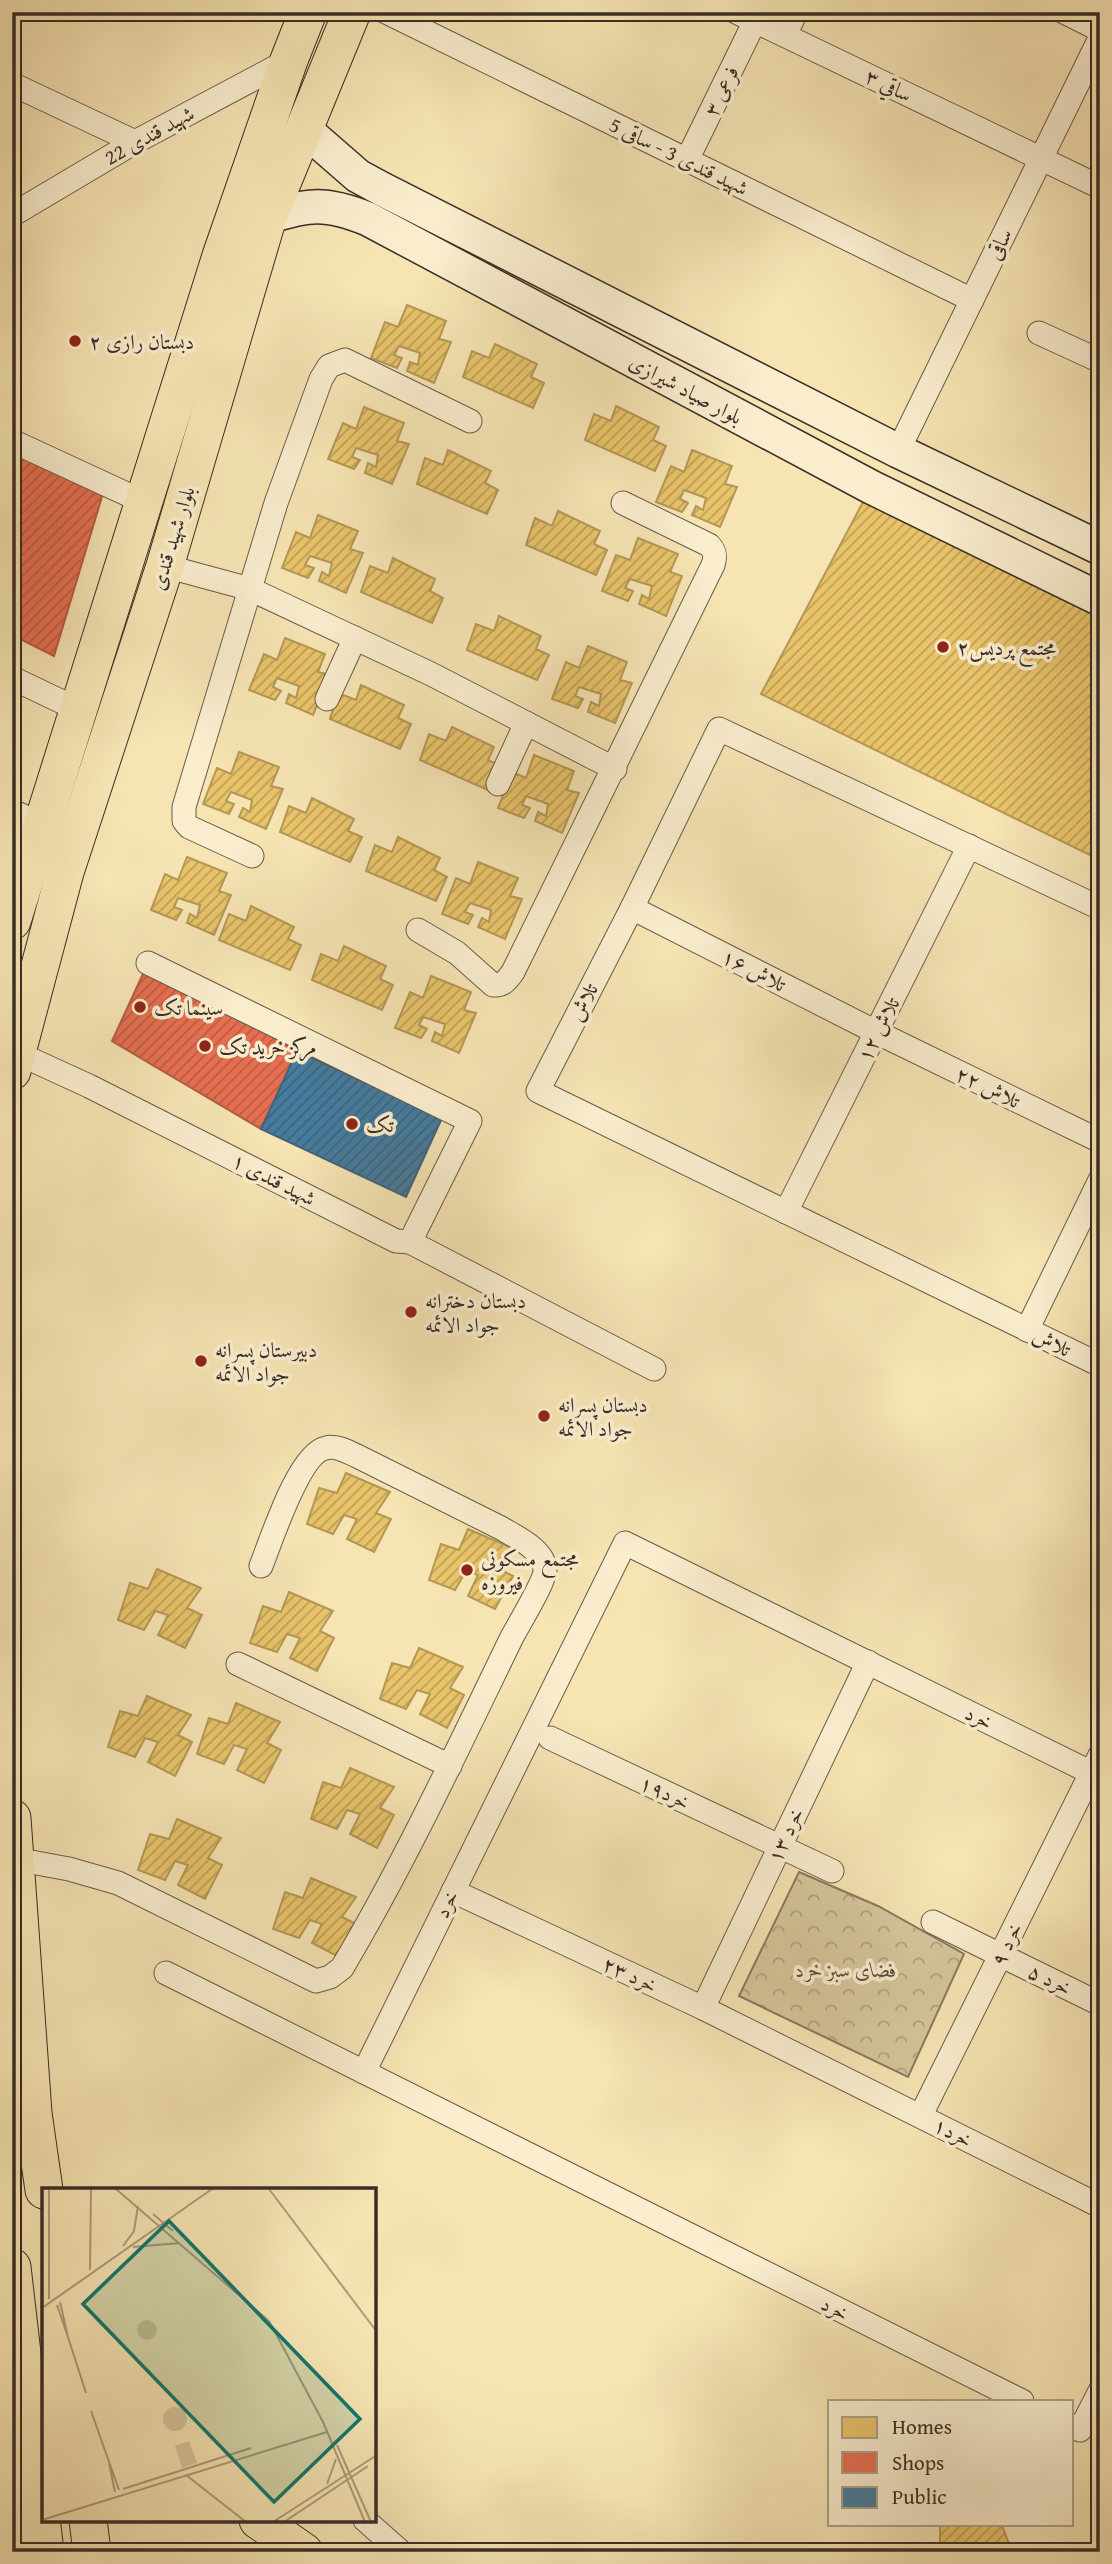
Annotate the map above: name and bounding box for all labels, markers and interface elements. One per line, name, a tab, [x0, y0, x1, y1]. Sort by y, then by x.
street label: فرعی ۳	[695, 60, 747, 122]
street label: ساقي ۳	[859, 60, 918, 111]
street label: شهید قندی 22	[98, 98, 200, 172]
street label: شهید قندی 3 - ساقی 5	[604, 109, 754, 203]
street label: ساقی	[978, 223, 1020, 265]
place label: دبستان رازی ۲	[89, 326, 194, 357]
marker: دبستان رازی ۲	[67, 333, 83, 349]
street label: بلوار صیاد شیرازی	[624, 346, 748, 432]
street label: بلوار شهید قندی	[141, 482, 203, 594]
place label: مجتمع پردیس۲	[957, 632, 1056, 667]
marker: مجتمع پردیس۲	[935, 639, 951, 655]
street label: تلاش ۱۶	[716, 941, 792, 1000]
street label: تلاش	[560, 977, 606, 1027]
street label: تلاش ۱۲	[849, 991, 908, 1067]
place label: سینما تک	[154, 992, 223, 1023]
marker: سینما تک	[132, 999, 148, 1015]
place label: مرکز خرید تک	[219, 1031, 317, 1062]
marker: مرکز خرید تک	[197, 1038, 213, 1054]
street label: تلاش ۲۲	[950, 1058, 1026, 1116]
place label: تک	[366, 1109, 395, 1140]
marker: تک	[344, 1116, 360, 1132]
street label: شهيد قندی ۱	[227, 1145, 321, 1213]
place label: دبستان دخترانه جواد الائمه	[425, 1285, 526, 1340]
marker: دبستان دخترانه جواد الائمه	[403, 1304, 419, 1320]
street label: تلاش	[1028, 1319, 1077, 1365]
place label: دبیرستان پسرانه جواد الائمه	[215, 1334, 317, 1389]
marker: دبیرستان پسرانه جواد الائمه	[193, 1353, 209, 1369]
place label: دبستان پسرانه جواد الائمه	[558, 1389, 648, 1444]
marker: دبستان پسرانه جواد الائمه	[536, 1408, 552, 1424]
place label: مجتمع مسکونی فیروزه	[481, 1543, 579, 1598]
marker: مجتمع مسکونی فیروزه	[459, 1562, 475, 1578]
street label: خرد	[960, 1697, 998, 1737]
street label: خرد۱۹	[635, 1767, 695, 1817]
street label: خرد ۱۳	[759, 1803, 811, 1867]
street label: خرد	[426, 1885, 466, 1923]
street label: خرد ۹	[982, 1917, 1030, 1971]
street label: خرد ۲۳	[598, 1948, 662, 2000]
park label: فضای سبز خرد	[795, 1954, 897, 1985]
street label: خرد ۵	[1023, 1955, 1077, 2003]
street label: خرد۱	[928, 2109, 978, 2155]
inset map	[42, 2188, 376, 2522]
street label: خرد	[816, 2288, 854, 2328]
legend	[828, 2400, 1074, 2526]
text: Homes	[892, 2411, 952, 2442]
text: Shops	[892, 2447, 944, 2478]
text: Public	[892, 2481, 947, 2512]

